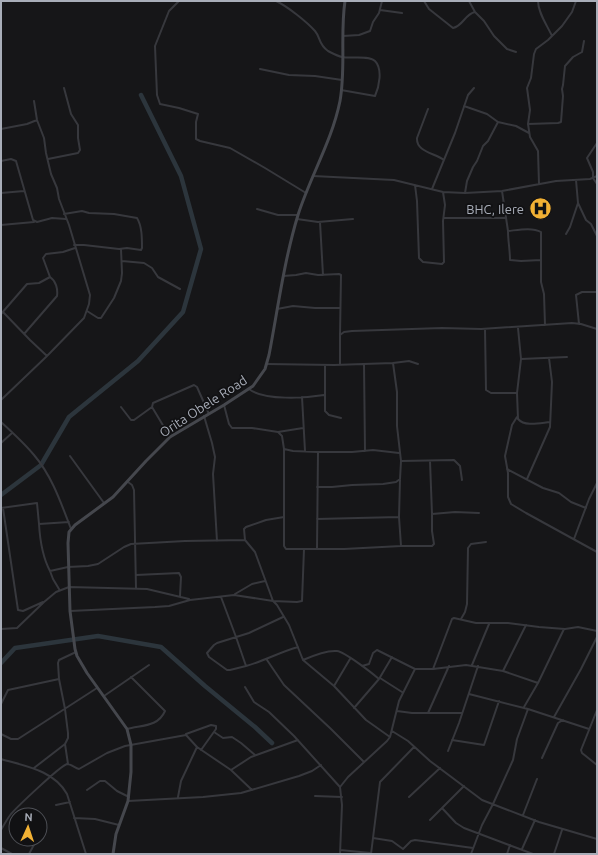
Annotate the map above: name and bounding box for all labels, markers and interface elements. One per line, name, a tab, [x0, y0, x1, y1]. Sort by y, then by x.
hospital icon: BHC, Ilere	[527, 196, 553, 222]
place label: BHC, Ilere	[466, 202, 524, 217]
street label: Orita Obele Road	[157, 373, 249, 439]
north arrow	[8, 807, 48, 847]
text: N	[24, 811, 33, 823]

